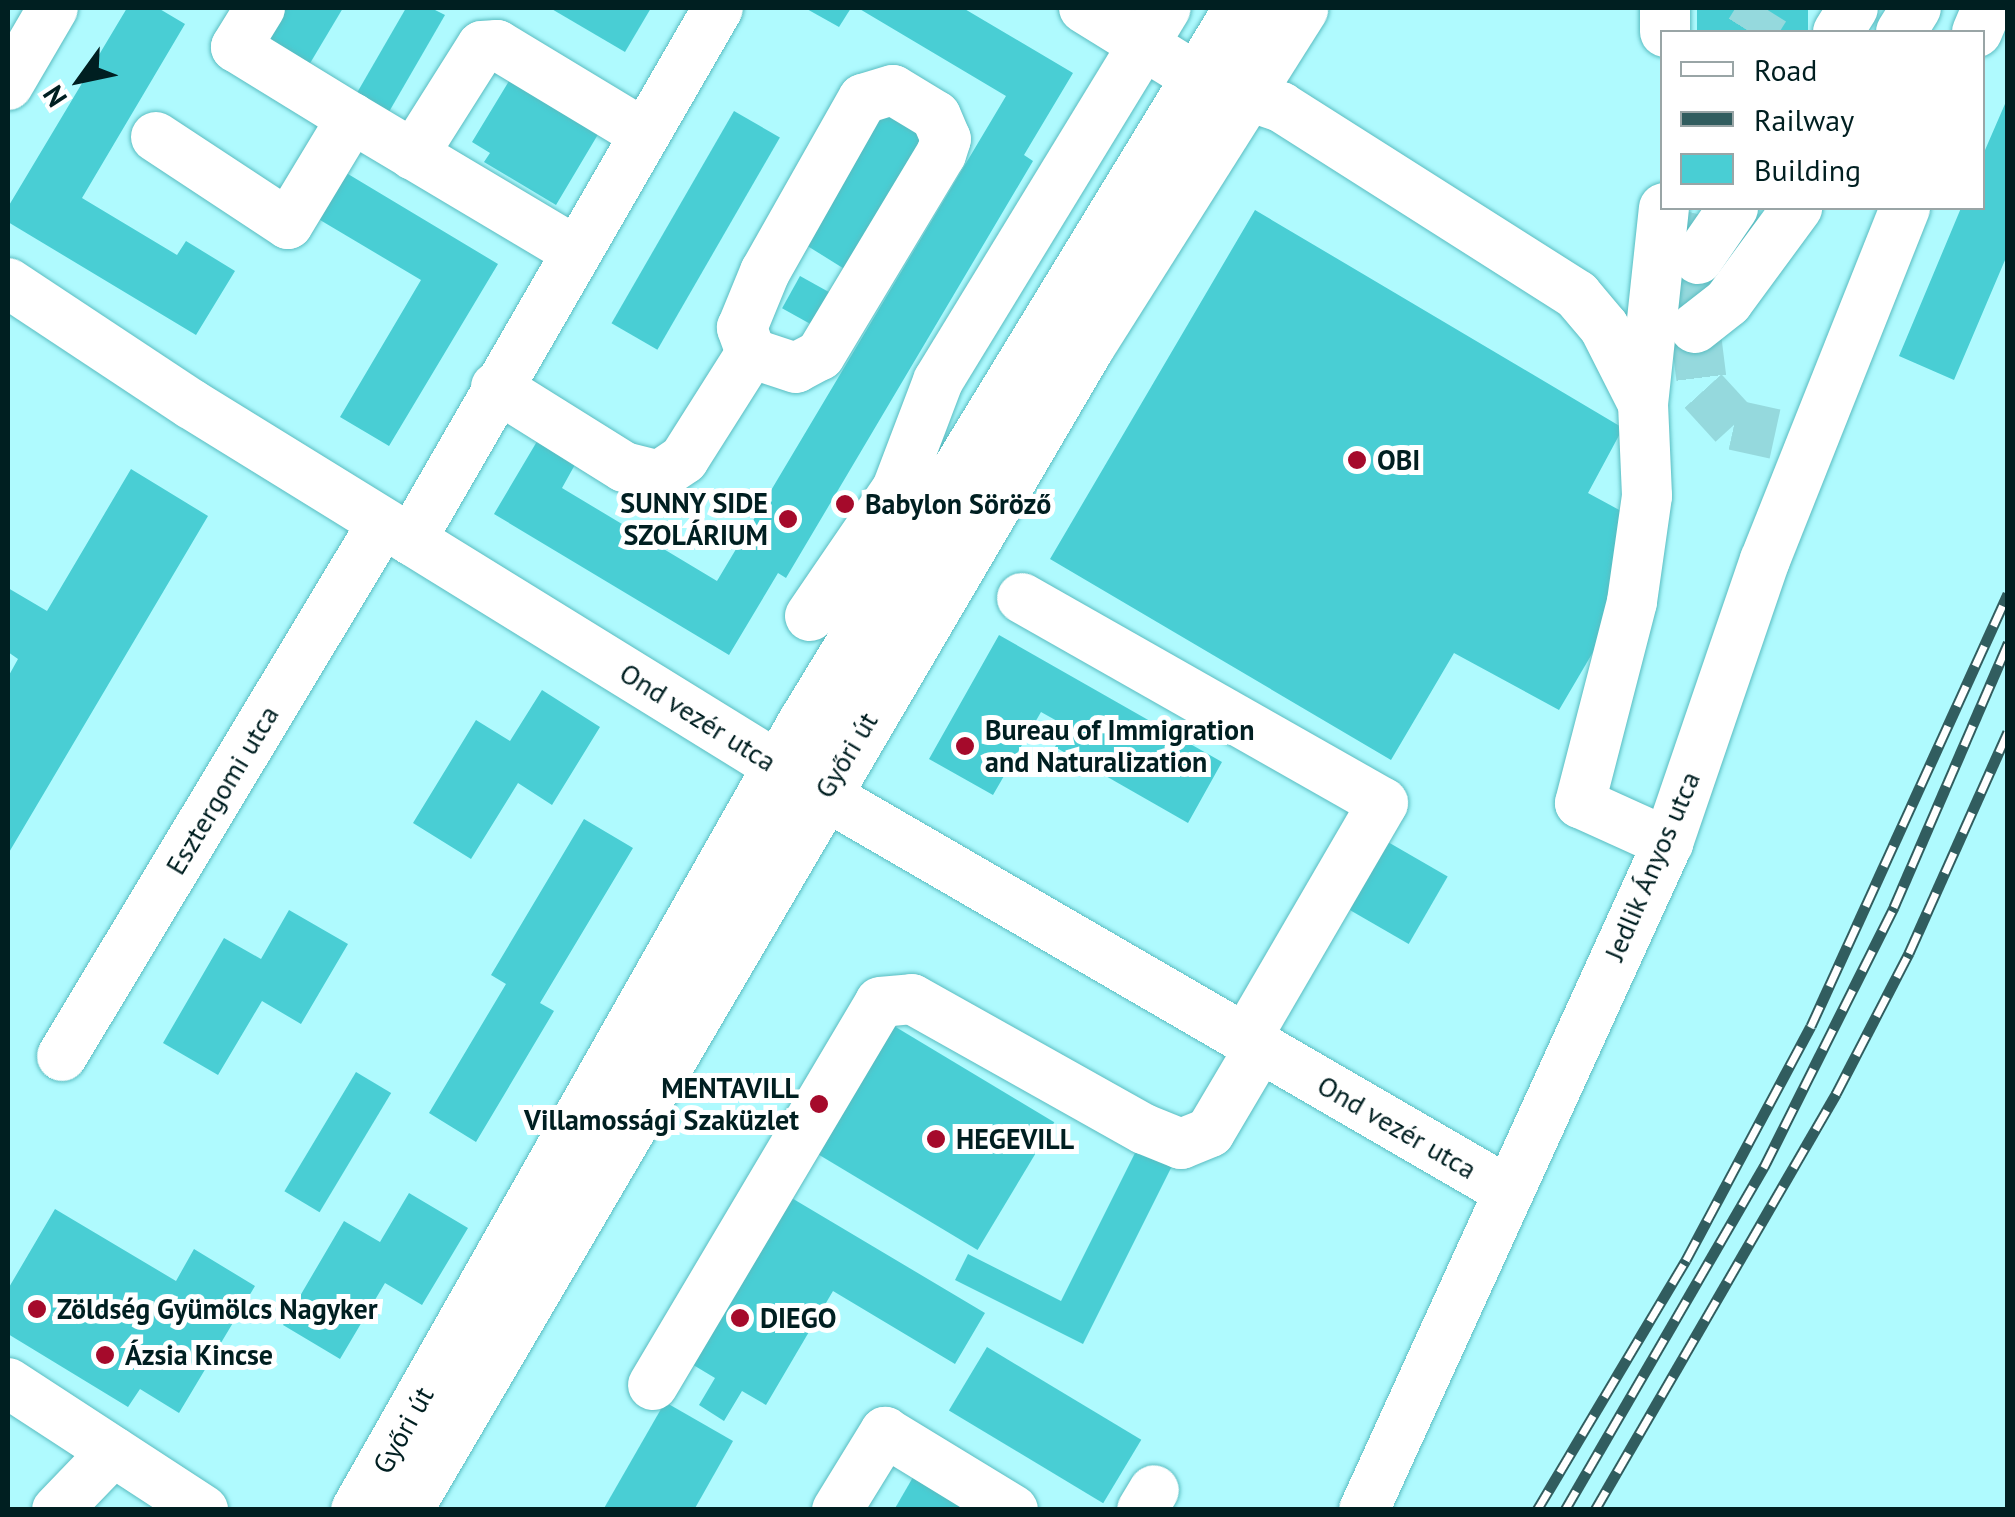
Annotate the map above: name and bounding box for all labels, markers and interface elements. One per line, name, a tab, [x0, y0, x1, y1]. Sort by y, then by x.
north arrow	[30, 30, 130, 130]
legend	[1660, 30, 1985, 210]
text: Road	[1754, 50, 1818, 89]
text: N	[34, 79, 75, 114]
text: Railway	[1754, 100, 1854, 139]
text: Building	[1754, 150, 1861, 189]
place label: OBI	[1377, 443, 1420, 477]
marker: OBI	[1346, 449, 1368, 471]
place label: SUNNY SIDE SZOLÁRIUM	[620, 486, 768, 552]
place label: Babylon Söröző	[865, 487, 1051, 521]
marker: Babylon Söröző	[834, 493, 856, 515]
marker: SUNNY SIDE SZOLÁRIUM	[777, 508, 799, 530]
street label: Ond vezér utca	[614, 656, 782, 778]
street label: Esztergomi utca	[158, 700, 286, 880]
street label: Győri út	[807, 706, 885, 804]
place label: Bureau of Immigration and Naturalization	[985, 713, 1254, 779]
marker: Bureau of Immigration and Naturalization	[954, 735, 976, 757]
street label: Jedlik Ányos utca	[1597, 766, 1707, 966]
street label: Ond vezér utca	[1311, 1068, 1483, 1186]
place label: MENTAVILL Villamossági Szaküzlet	[524, 1071, 799, 1137]
marker: MENTAVILL Villamossági Szaküzlet	[808, 1093, 830, 1115]
place label: HEGEVILL	[956, 1122, 1074, 1156]
marker: HEGEVILL	[925, 1128, 947, 1150]
place label: Zöldség Gyümölcs Nagyker	[57, 1292, 378, 1326]
marker: Zöldség Gyümölcs Nagyker	[26, 1298, 48, 1320]
place label: DIEGO	[760, 1301, 837, 1335]
marker: DIEGO	[729, 1307, 751, 1329]
place label: Ázsia Kincse	[125, 1338, 273, 1372]
marker: Ázsia Kincse	[94, 1344, 116, 1366]
street label: Győri út	[366, 1381, 440, 1479]

